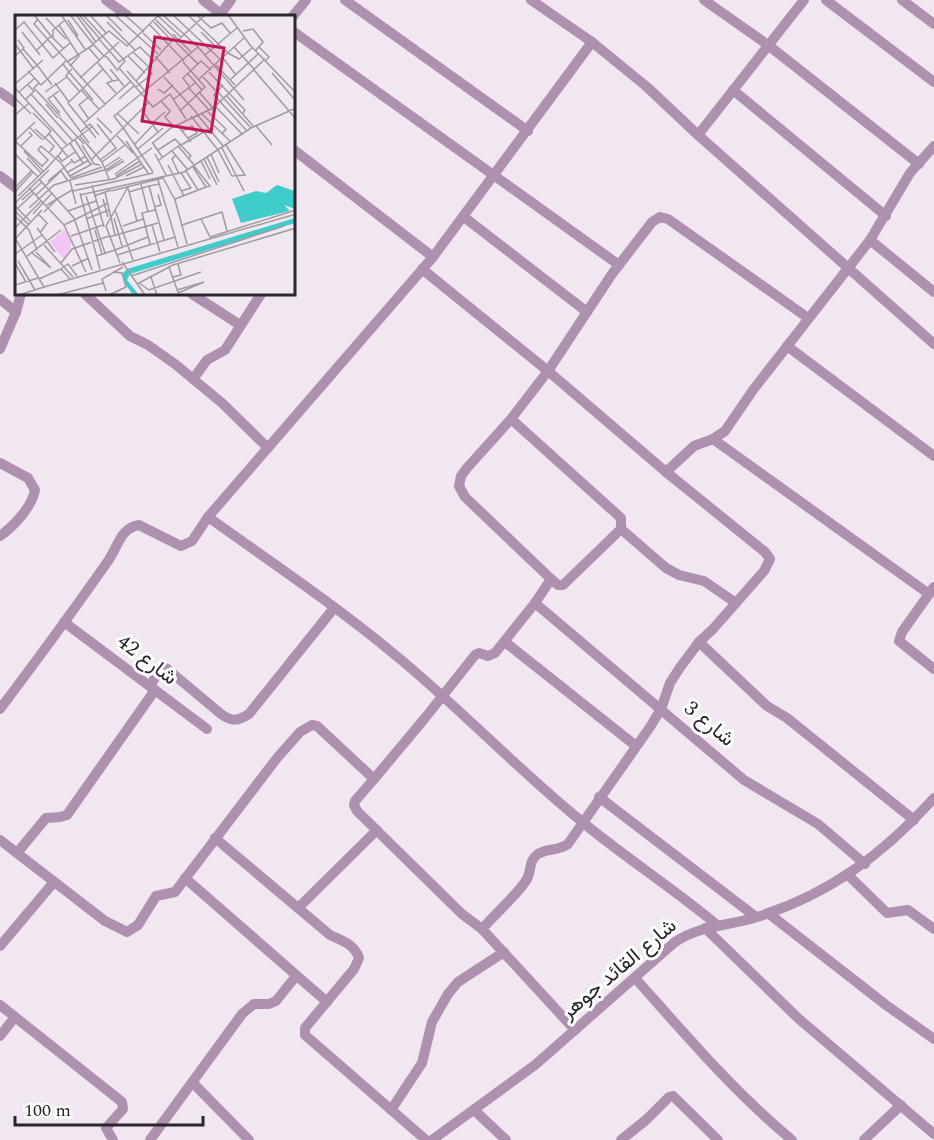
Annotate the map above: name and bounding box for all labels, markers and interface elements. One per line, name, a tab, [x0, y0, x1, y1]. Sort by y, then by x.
inset map	[15, 15, 296, 296]
street label: شارع 42	[110, 627, 184, 693]
street label: شارع 3	[677, 693, 741, 755]
street label: شارع القائد جوهر	[553, 911, 684, 1028]
scale bar	[15, 1089, 202, 1127]
text: 100 m	[24, 1097, 71, 1124]

